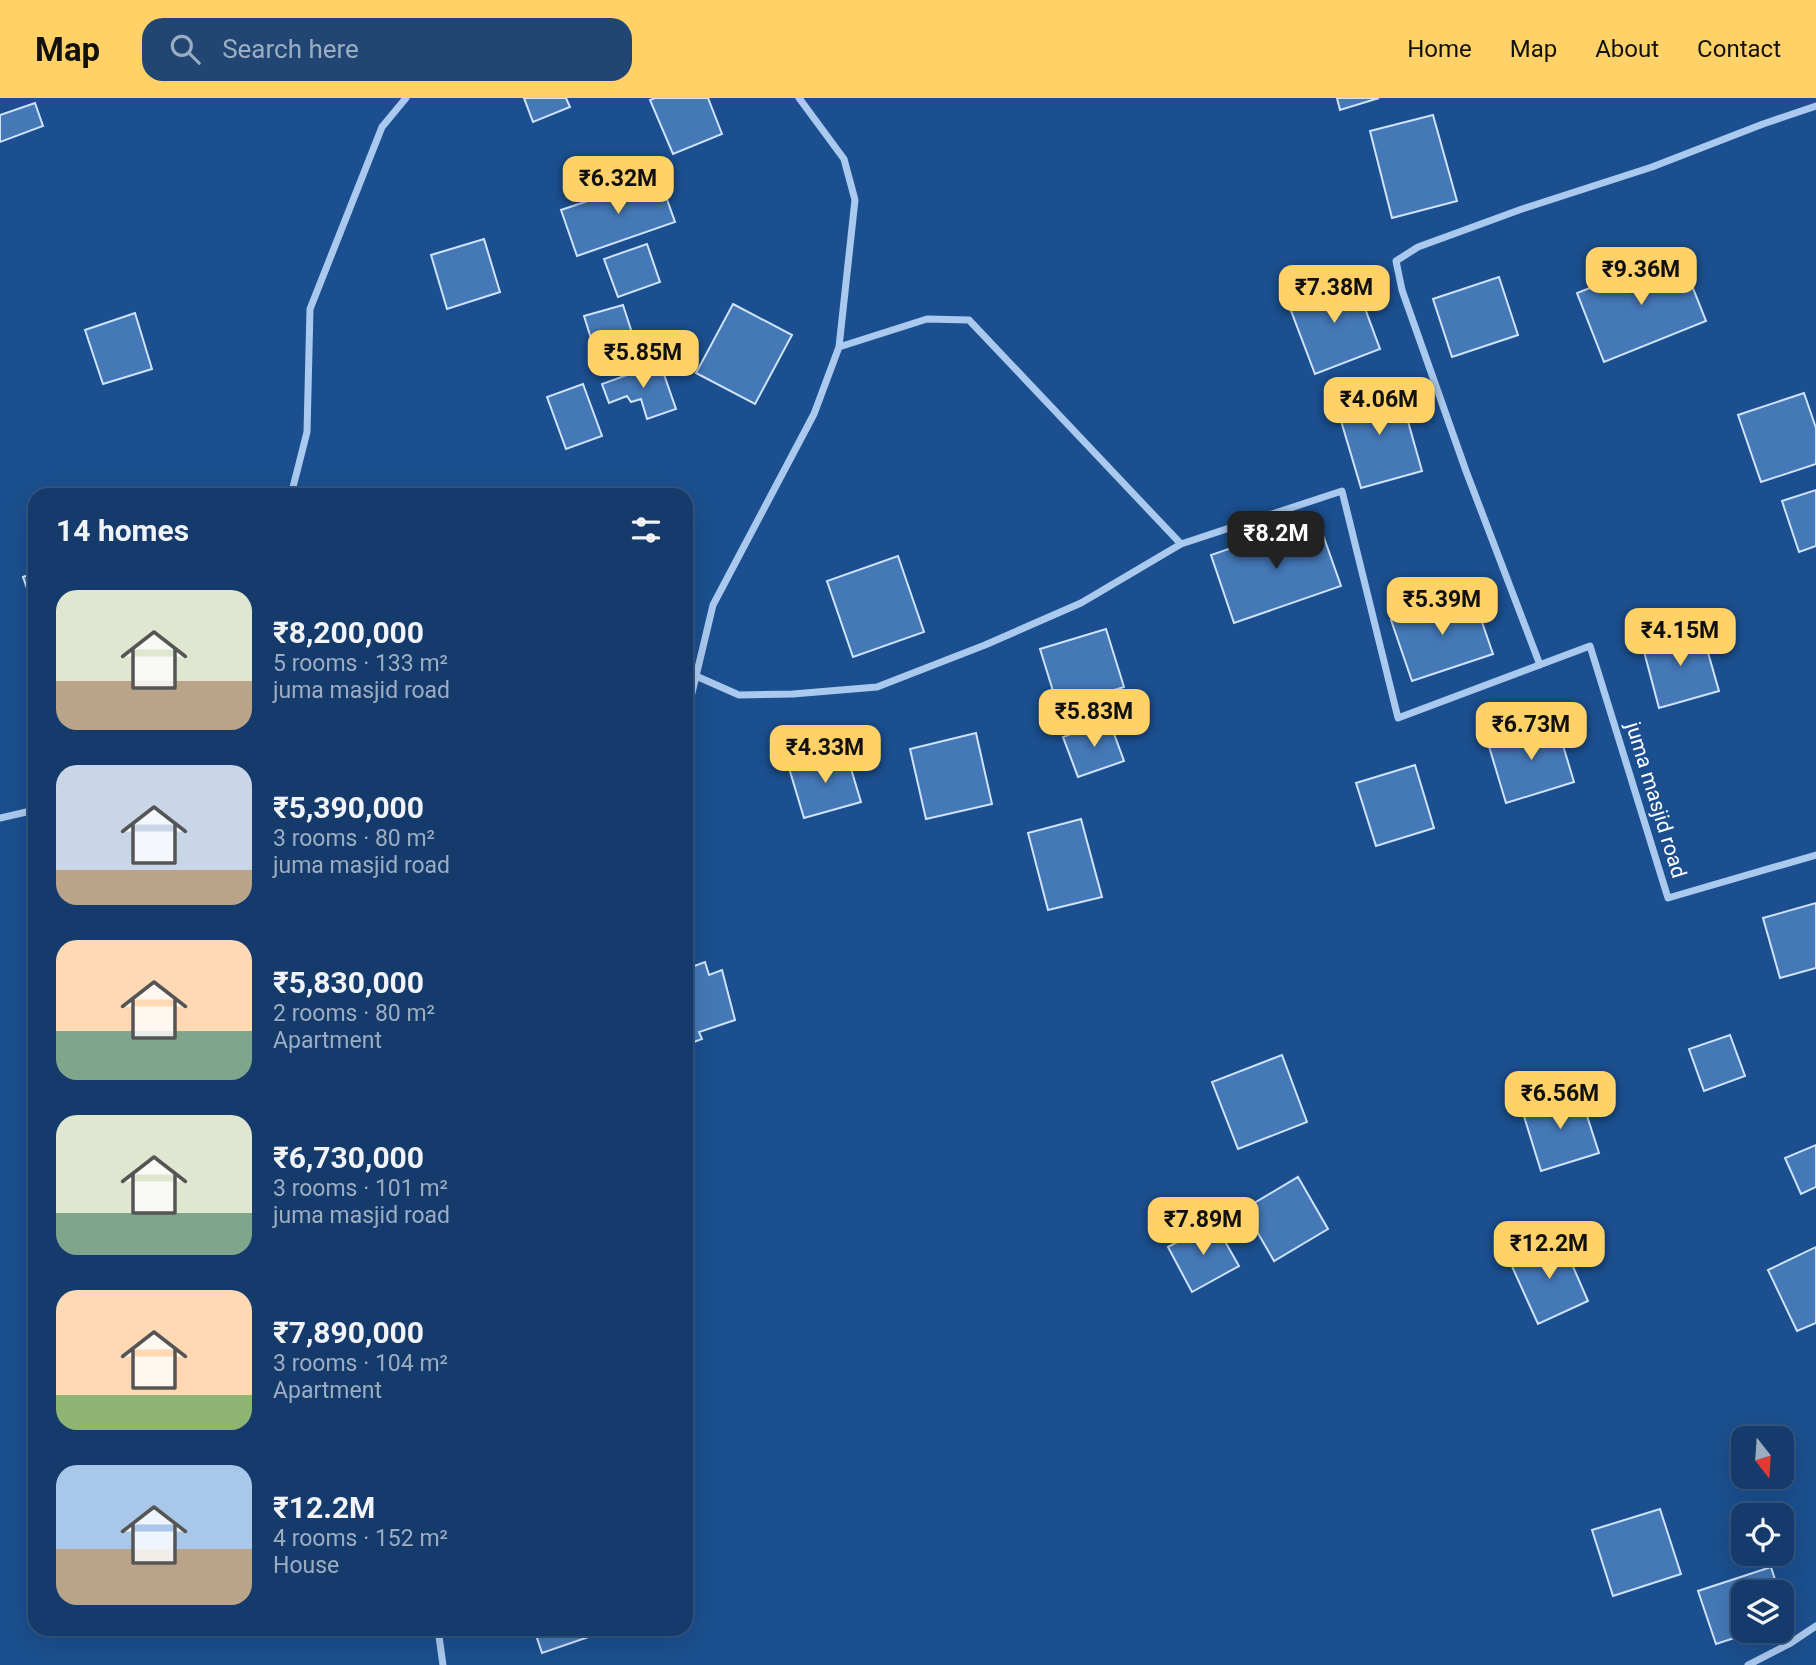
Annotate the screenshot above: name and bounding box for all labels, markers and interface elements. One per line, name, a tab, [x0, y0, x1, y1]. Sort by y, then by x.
search box	[142, 18, 632, 81]
text: Map	[35, 30, 100, 69]
icon: search	[166, 30, 204, 68]
text: Search here	[222, 34, 359, 64]
text: Home	[1407, 35, 1472, 63]
text: Map	[1510, 35, 1557, 63]
text: About	[1595, 35, 1659, 63]
text: Contact	[1697, 35, 1781, 63]
pin: ₹6.32M	[561, 156, 675, 216]
text: ₹6.32M	[579, 165, 657, 192]
pin: ₹9.36M	[1584, 248, 1698, 307]
text: ₹9.36M	[1602, 256, 1680, 283]
pin: ₹7.38M	[1277, 266, 1391, 325]
text: ₹7.38M	[1295, 274, 1373, 301]
pin: ₹5.85M	[586, 330, 700, 390]
text: ₹5.85M	[604, 339, 682, 366]
pin: ₹4.06M	[1322, 378, 1436, 437]
text: ₹4.06M	[1340, 386, 1418, 413]
icon: filters	[627, 511, 665, 549]
pin: ₹8.2M	[1227, 512, 1325, 571]
text: 14 homes	[56, 513, 189, 548]
text: ₹8.2M	[1243, 520, 1309, 547]
pin: ₹5.39M	[1385, 578, 1499, 637]
text: ₹5.39M	[1403, 586, 1481, 613]
pin: ₹4.15M	[1623, 608, 1737, 668]
text: ₹8,200,000	[273, 615, 424, 650]
text: ₹4.15M	[1641, 617, 1719, 644]
icon: home	[112, 618, 196, 702]
text: 5 rooms · 133 m²	[273, 650, 448, 677]
text: juma masjid road	[273, 677, 450, 704]
pin: ₹5.83M	[1037, 690, 1151, 749]
text: ₹5.83M	[1055, 698, 1133, 725]
pin: ₹6.73M	[1474, 702, 1588, 762]
text: ₹6.73M	[1492, 711, 1570, 738]
street label: juma masjid road	[1621, 718, 1691, 881]
pin: ₹4.33M	[768, 726, 882, 785]
text: ₹4.33M	[786, 734, 864, 761]
text: ₹5,390,000	[273, 790, 424, 825]
icon: home	[112, 793, 196, 877]
text: 3 rooms · 80 m²	[273, 825, 435, 852]
text: juma masjid road	[273, 852, 450, 879]
text: ₹5,830,000	[273, 965, 424, 1000]
icon: home	[112, 968, 196, 1052]
text: 2 rooms · 80 m²	[273, 1000, 435, 1027]
text: Apartment	[273, 1027, 382, 1054]
pin: ₹6.56M	[1503, 1072, 1617, 1131]
text: ₹6.56M	[1521, 1080, 1599, 1107]
text: ₹6,730,000	[273, 1140, 424, 1175]
icon: home	[112, 1143, 196, 1227]
text: 3 rooms · 101 m²	[273, 1175, 448, 1202]
pin: ₹7.89M	[1146, 1198, 1260, 1257]
text: juma masjid road	[273, 1202, 450, 1229]
text: ₹7.89M	[1164, 1206, 1242, 1233]
pin: ₹12.2M	[1492, 1222, 1606, 1281]
text: ₹12.2M	[1510, 1230, 1588, 1257]
text: ₹7,890,000	[273, 1315, 424, 1350]
icon: home	[112, 1318, 196, 1402]
text: 3 rooms · 104 m²	[273, 1350, 448, 1377]
text: Apartment	[273, 1377, 382, 1404]
north arrow	[1731, 1426, 1794, 1489]
map controls	[1731, 1426, 1794, 1643]
text: ₹12.2M	[273, 1490, 375, 1525]
icon: home	[112, 1493, 196, 1577]
button: locate	[1731, 1503, 1794, 1566]
text: 4 rooms · 152 m²	[273, 1525, 448, 1552]
text: House	[273, 1552, 339, 1579]
button: layers	[1731, 1580, 1794, 1643]

